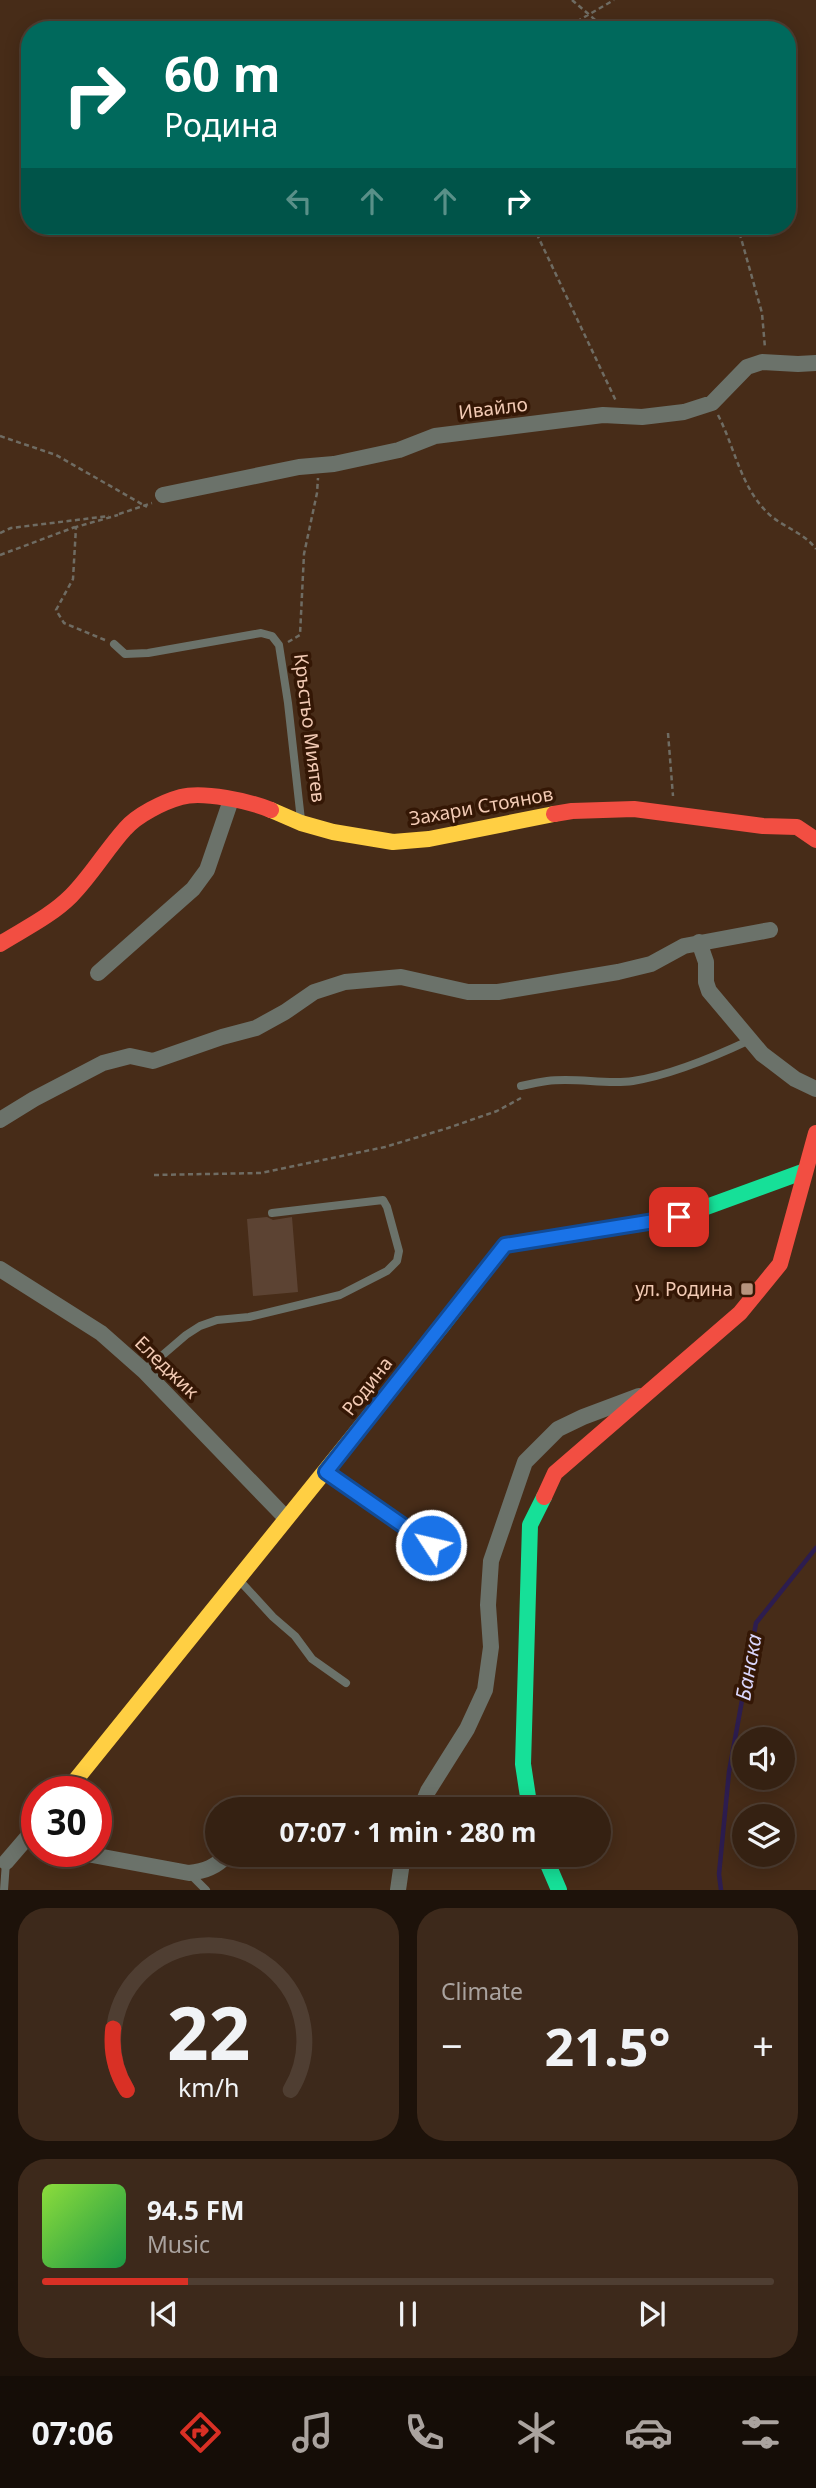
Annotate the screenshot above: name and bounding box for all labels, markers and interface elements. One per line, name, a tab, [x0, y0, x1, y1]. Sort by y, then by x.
text: 60 m	[164, 40, 281, 106]
icon: right	[49, 49, 140, 140]
text: Родина	[164, 103, 278, 146]
icon: left	[280, 182, 318, 220]
icon: ahead	[353, 182, 391, 220]
icon: ahead	[426, 182, 464, 220]
icon: right	[499, 182, 537, 220]
street label: Ивайло	[457, 391, 529, 425]
street label: Кръстьо Миятев	[288, 652, 332, 804]
street label: Захари Стоянов	[407, 781, 555, 831]
pin	[649, 1187, 709, 1247]
icon: arrive	[660, 1198, 698, 1236]
place label: ул. Родина	[635, 1276, 733, 1302]
marker: ул. Родина	[739, 1281, 755, 1297]
street label: Еледжик	[129, 1330, 205, 1404]
street label: Родина	[336, 1351, 398, 1421]
position arrow	[394, 1508, 468, 1582]
water label: Банска	[728, 1631, 768, 1703]
map controls	[732, 1727, 795, 1867]
button: sound	[732, 1727, 795, 1790]
speed limit sign: 30	[21, 1776, 112, 1867]
button: layers	[732, 1804, 795, 1867]
text: 07:07 · 1 min · 280 m	[280, 1814, 536, 1850]
text: Climate	[441, 1975, 523, 2007]
text: 22	[167, 1983, 250, 2082]
text: 21.5°	[545, 2010, 670, 2081]
text: −	[441, 2019, 463, 2071]
text: +	[752, 2019, 774, 2071]
text: km/h	[178, 2070, 239, 2104]
text: 94.5 FM	[147, 2192, 244, 2228]
text: Music	[147, 2228, 210, 2260]
icon: previous	[145, 2295, 183, 2333]
icon: pause	[389, 2295, 427, 2333]
icon: next	[633, 2295, 671, 2333]
icon: directions	[176, 2408, 225, 2457]
icon: music	[288, 2408, 337, 2457]
icon: phone	[400, 2408, 449, 2457]
icon: climate	[512, 2408, 561, 2457]
icon: car	[624, 2408, 673, 2457]
icon: filters	[736, 2408, 785, 2457]
text: 07:06	[31, 2411, 114, 2454]

